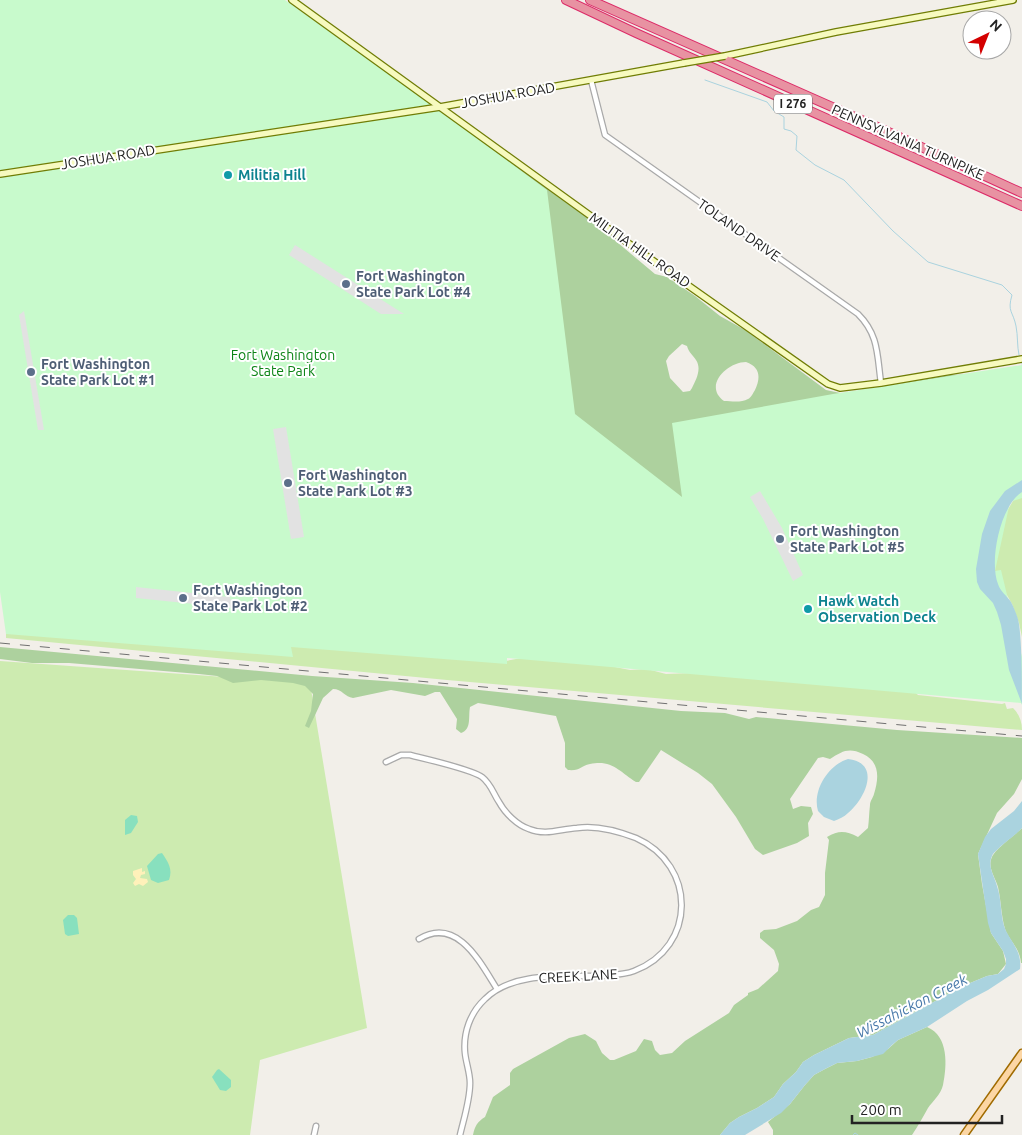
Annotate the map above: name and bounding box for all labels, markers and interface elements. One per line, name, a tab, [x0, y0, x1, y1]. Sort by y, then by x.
north arrow	[962, 10, 1012, 60]
text: N	[987, 16, 1005, 35]
street label: JOSHUA ROAD	[460, 79, 556, 111]
road number: I 276	[774, 95, 812, 114]
street label: PENNSYLVANIA TURNPIKE	[829, 101, 987, 183]
street label: JOSHUA ROAD	[60, 142, 156, 172]
place label: Militia Hill	[238, 167, 306, 183]
marker: Militia Hill	[222, 169, 234, 181]
street label: TOLAND DRIVE	[695, 196, 783, 264]
street label: MILITIA HILL ROAD	[587, 209, 694, 291]
place label: Fort Washington State Park Lot #4	[356, 268, 471, 300]
marker: Fort Washington State Park Lot #4	[340, 278, 352, 290]
park label: Fort Washington State Park	[231, 347, 335, 379]
place label: Fort Washington State Park Lot #1	[41, 356, 156, 388]
marker: Fort Washington State Park Lot #1	[25, 366, 37, 378]
place label: Fort Washington State Park Lot #3	[298, 467, 413, 499]
marker: Fort Washington State Park Lot #3	[282, 477, 294, 489]
place label: Fort Washington State Park Lot #5	[790, 523, 905, 555]
marker: Fort Washington State Park Lot #5	[774, 533, 786, 545]
place label: Fort Washington State Park Lot #2	[193, 582, 308, 614]
marker: Fort Washington State Park Lot #2	[177, 592, 189, 604]
place label: Hawk Watch Observation Deck	[818, 593, 936, 625]
marker: Hawk Watch Observation Deck	[802, 603, 814, 615]
street label: CREEK LANE	[538, 966, 618, 986]
water label: Wissahickon Creek	[854, 970, 970, 1041]
scale bar	[852, 1092, 1002, 1124]
text: 200 m	[860, 1101, 902, 1118]

